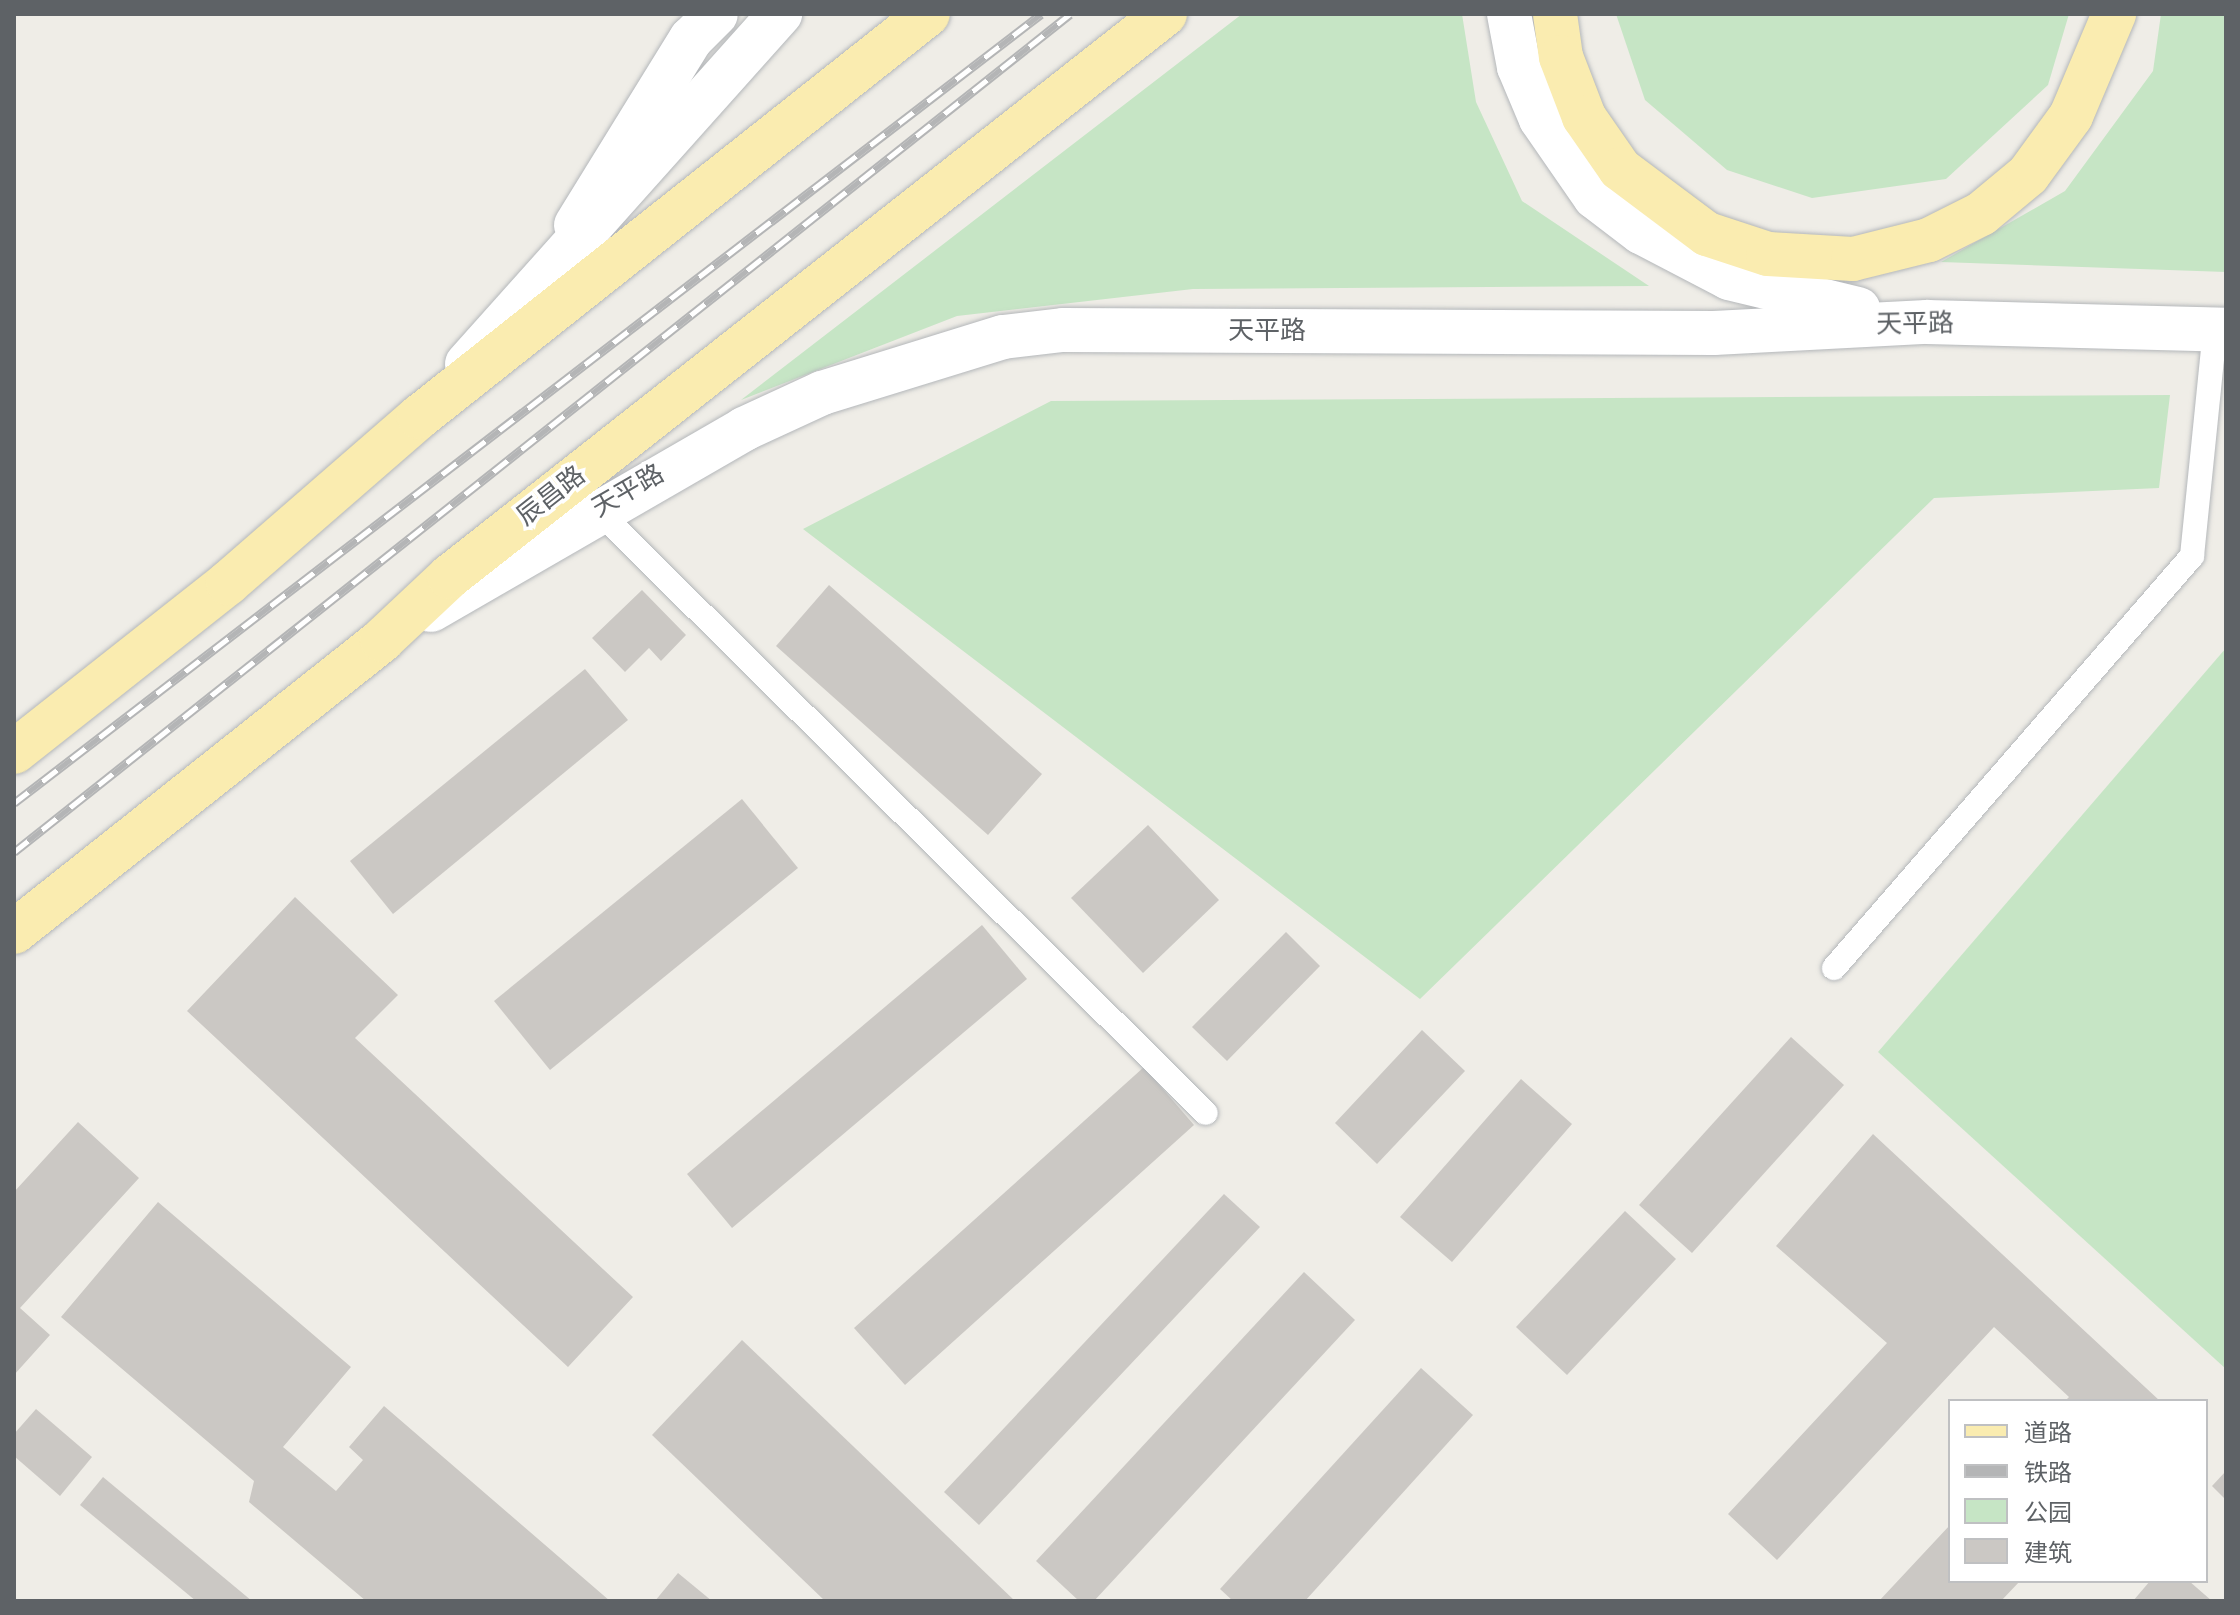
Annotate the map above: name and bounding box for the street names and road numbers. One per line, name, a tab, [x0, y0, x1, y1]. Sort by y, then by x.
street label: 天平路	[1876, 308, 1954, 340]
street label: 天平路	[1228, 315, 1306, 347]
street label: 天平路	[586, 458, 670, 524]
street label: 辰昌路	[511, 460, 591, 532]

